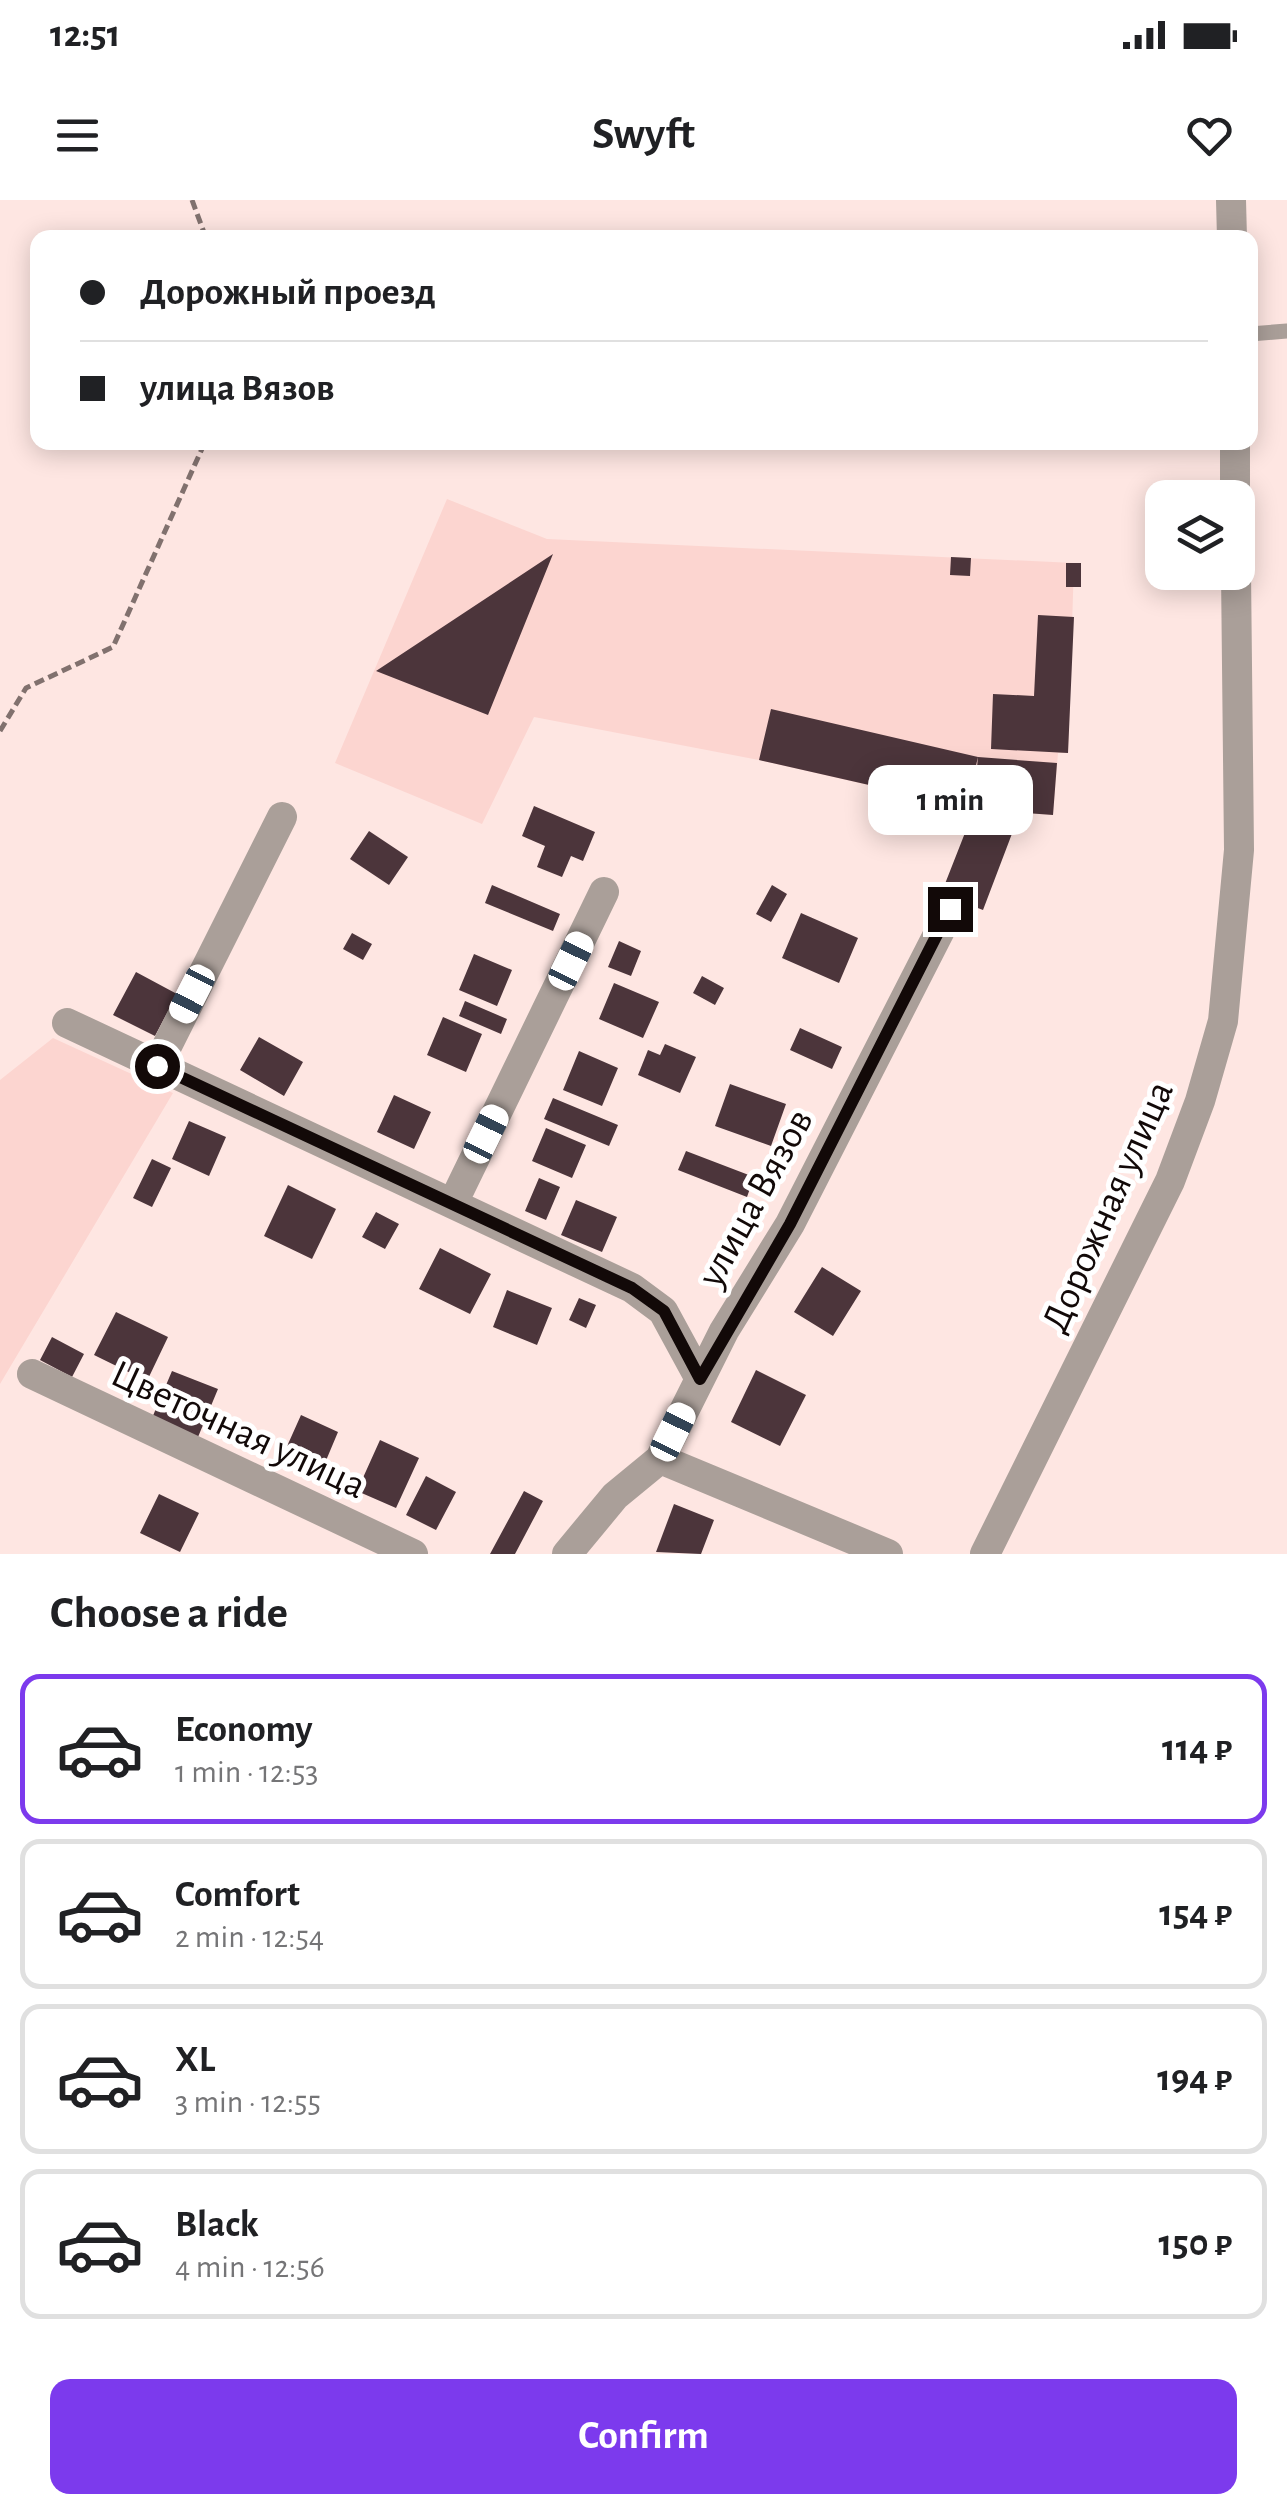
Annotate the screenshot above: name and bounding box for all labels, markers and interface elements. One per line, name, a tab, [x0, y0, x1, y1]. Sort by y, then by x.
text: 12:51	[50, 16, 120, 54]
icon: menu	[50, 108, 105, 163]
icon: heart	[1182, 108, 1237, 163]
text: Swyft	[592, 112, 695, 157]
text: Дорожный проезд	[140, 274, 436, 312]
text: улица Вязов	[140, 370, 334, 408]
map controls	[1145, 480, 1255, 590]
button: layers	[1145, 480, 1255, 590]
callout: 1 min	[868, 764, 1032, 834]
text: 1 min	[917, 784, 984, 816]
route end	[928, 887, 973, 932]
car	[544, 927, 598, 995]
car	[165, 960, 219, 1028]
route start	[135, 1044, 180, 1089]
street label: Дорожная улица	[1035, 1075, 1181, 1338]
car	[459, 1100, 513, 1168]
street label: улица Вязов	[690, 1103, 821, 1294]
street label: Цветочная улица	[105, 1353, 372, 1506]
car	[646, 1398, 700, 1466]
text: Choose a ride	[50, 1591, 288, 1636]
icon: car	[55, 1704, 145, 1794]
text: Economy	[175, 1711, 313, 1749]
text: 114 ₽	[1162, 1730, 1232, 1768]
text: 1 min · 12:53	[175, 1756, 319, 1788]
icon: car	[55, 1869, 145, 1959]
text: Comfort	[175, 1876, 300, 1914]
text: 154 ₽	[1159, 1895, 1232, 1933]
text: 2 min · 12:54	[175, 1921, 324, 1953]
icon: car	[55, 2034, 145, 2124]
text: XL	[175, 2041, 215, 2079]
text: 194 ₽	[1157, 2060, 1232, 2098]
text: 3 min · 12:55	[175, 2086, 321, 2118]
icon: car	[55, 2199, 145, 2289]
text: Black	[175, 2206, 259, 2244]
text: 150 ₽	[1159, 2225, 1232, 2263]
text: 4 min · 12:56	[175, 2251, 325, 2283]
button: Confirm	[50, 2379, 1237, 2494]

